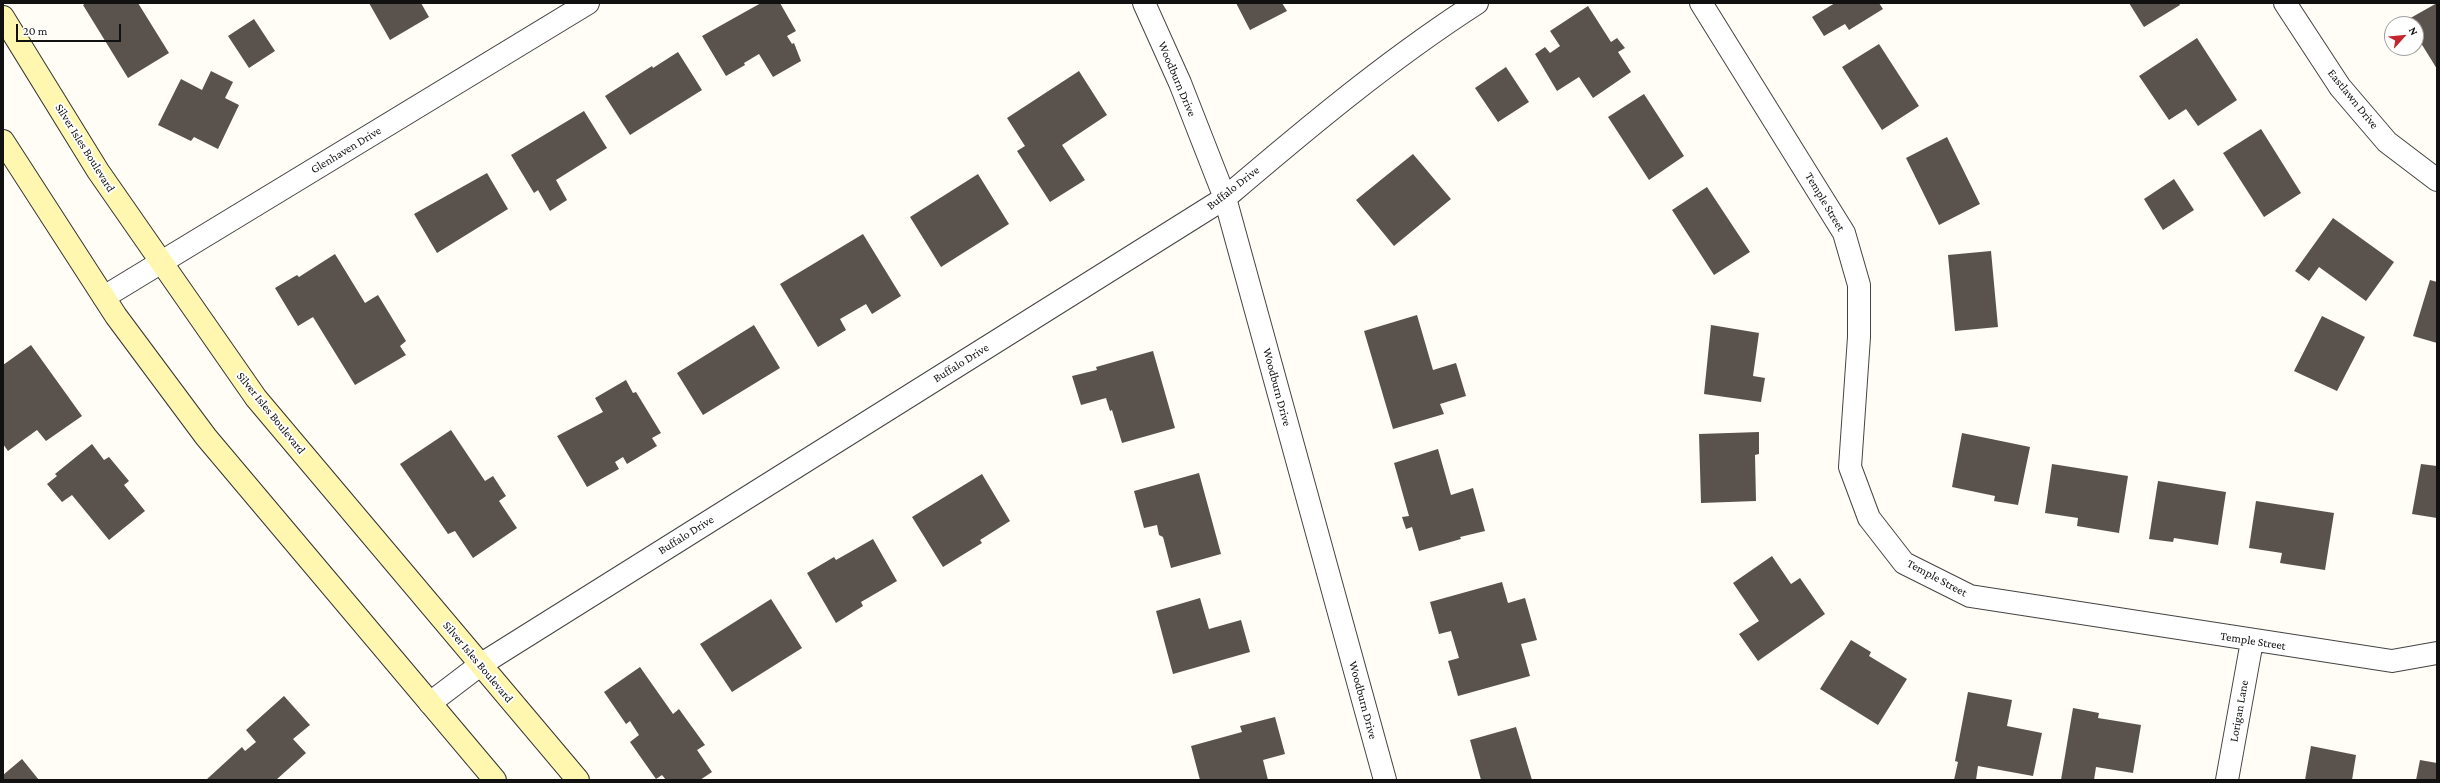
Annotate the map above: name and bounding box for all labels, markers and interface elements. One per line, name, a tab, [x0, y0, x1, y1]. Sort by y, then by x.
scale bar	[18, 16, 123, 42]
north arrow	[2384, 16, 2424, 56]
text: 20 m	[23, 24, 47, 38]
text: N	[2407, 25, 2421, 37]
street label: Woodburn Drive	[1155, 39, 1199, 119]
street label: Eastlawn Drive	[2324, 66, 2382, 132]
street label: Silver Isles Boulevard	[52, 101, 118, 195]
street label: Glenhaven Drive	[308, 123, 384, 177]
street label: Buffalo Drive	[1204, 163, 1262, 213]
street label: Temple Street	[1802, 170, 1848, 234]
street label: Buffalo Drive	[930, 340, 992, 386]
street label: Woodburn Drive	[1260, 346, 1294, 428]
street label: Silver Isles Boulevard	[233, 369, 309, 457]
street label: Buffalo Drive	[655, 512, 717, 558]
street label: Temple Street	[1904, 556, 1970, 600]
street label: Silver Isles Boulevard	[440, 619, 516, 705]
street label: Temple Street	[2219, 629, 2287, 653]
street label: Woodburn Drive	[1346, 659, 1380, 741]
street label: Lorigan Lane	[2226, 679, 2252, 743]

